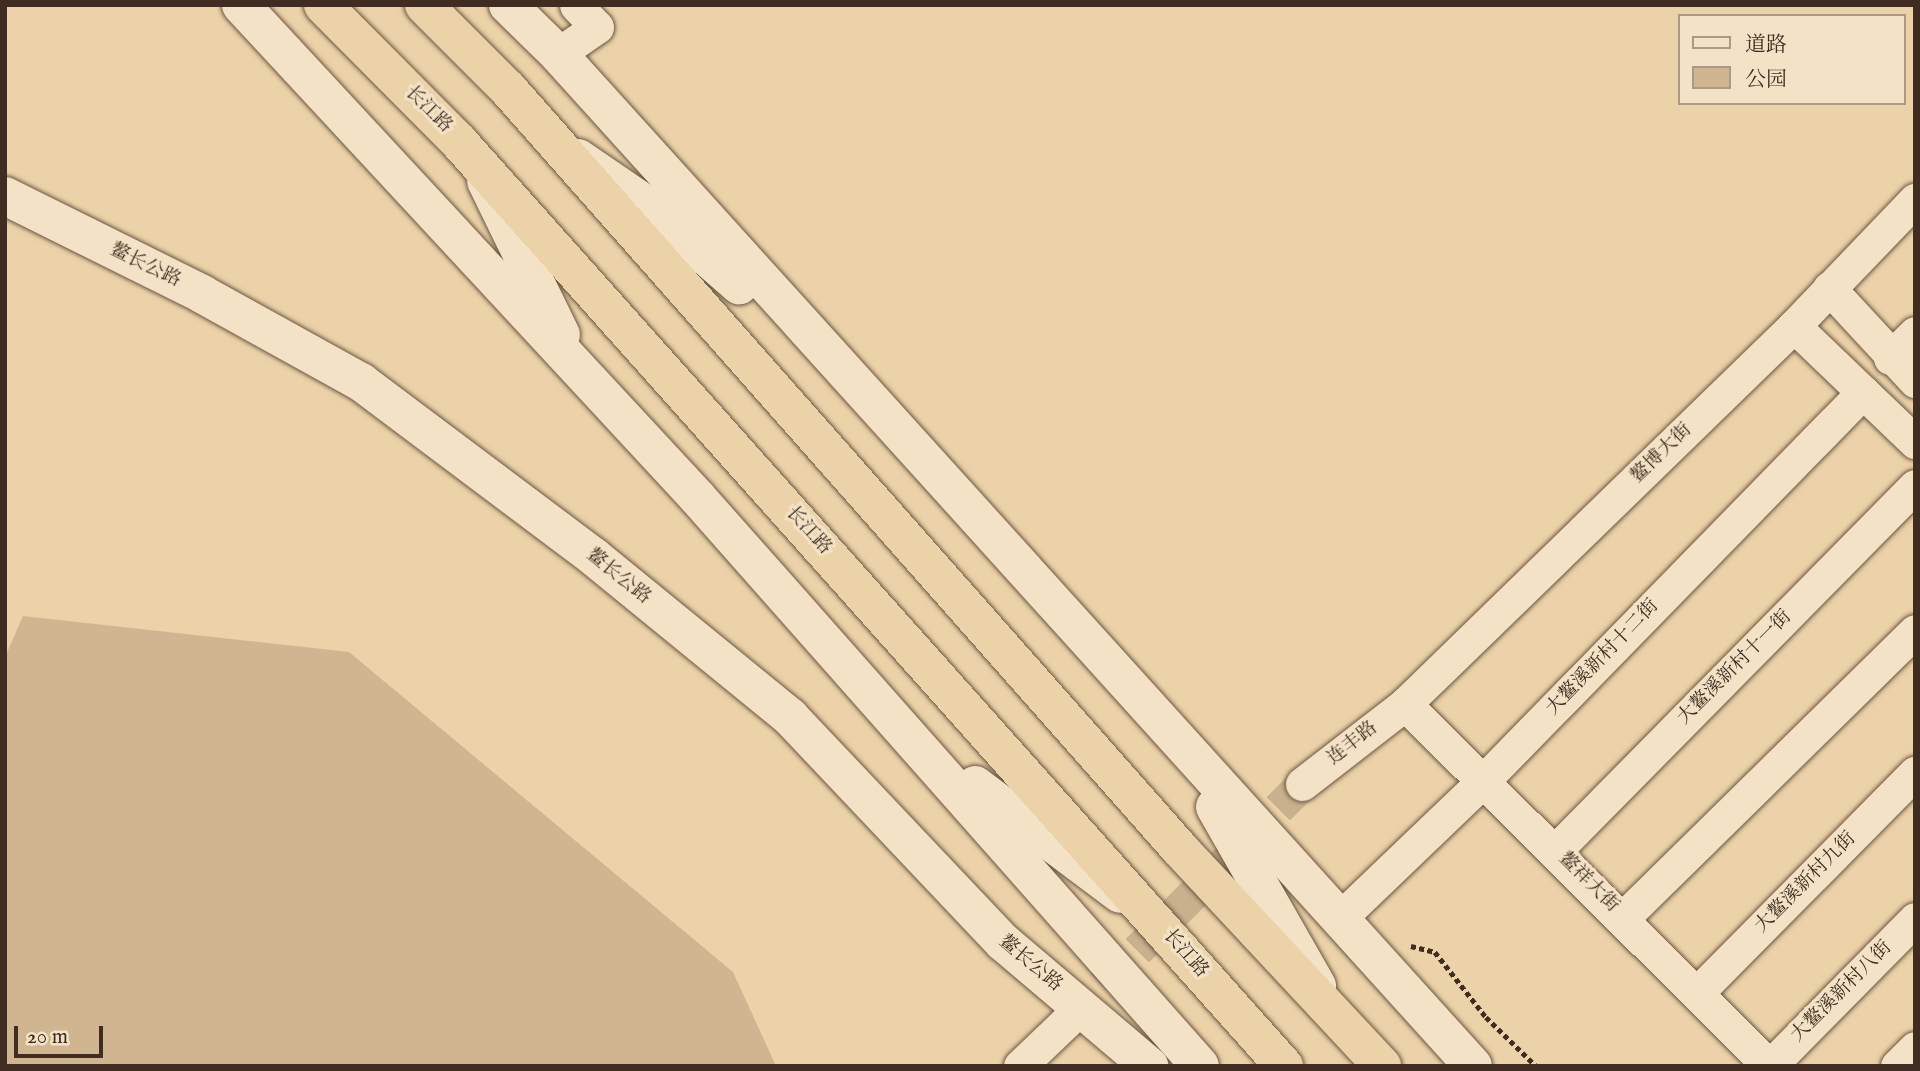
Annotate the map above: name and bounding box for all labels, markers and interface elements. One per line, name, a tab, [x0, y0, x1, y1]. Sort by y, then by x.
legend	[1678, 14, 1906, 105]
text: 道路	[1745, 32, 1787, 59]
text: 公园	[1745, 67, 1787, 94]
street label: 长江路	[400, 82, 456, 138]
street label: 鳌长公路	[106, 239, 184, 293]
street label: 鳌博大街	[1627, 419, 1697, 489]
street label: 长江路	[780, 502, 836, 560]
street label: 鳌长公路	[581, 544, 655, 610]
street label: 大鳌溪新村十二街	[1542, 595, 1664, 721]
street label: 大鳌溪新村十一街	[1673, 606, 1797, 730]
street label: 连丰路	[1324, 717, 1382, 771]
street label: 大鳌溪新村九街	[1751, 828, 1861, 938]
street label: 鳌祥大街	[1553, 848, 1623, 918]
street label: 长江路	[1158, 925, 1212, 983]
street label: 鳌长公路	[994, 931, 1066, 997]
street label: 大鳌溪新村八街	[1787, 937, 1897, 1047]
scale bar	[18, 1012, 107, 1056]
text: 20 m	[27, 1024, 68, 1051]

